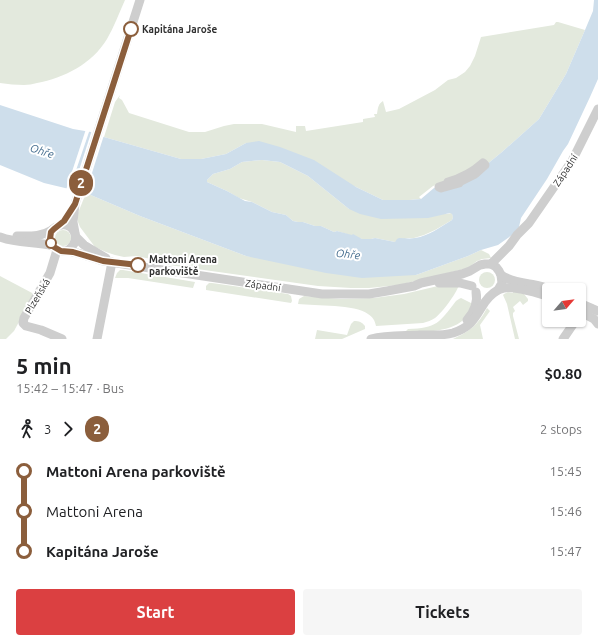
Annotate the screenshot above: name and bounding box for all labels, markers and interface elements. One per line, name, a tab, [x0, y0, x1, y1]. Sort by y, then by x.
marker: Kapitána Jaroše	[123, 21, 139, 37]
place label: Kapitána Jaroše	[142, 24, 217, 35]
water label: Ohře	[29, 142, 56, 161]
street label: Západní	[551, 152, 580, 188]
line badge: 2	[68, 170, 94, 196]
text: 2	[77, 175, 85, 191]
unlabelled marker	[45, 237, 57, 249]
water label: Ohře	[335, 247, 361, 261]
place label: Mattoni Arena parkoviště	[149, 254, 217, 277]
marker: Mattoni Arena parkoviště	[130, 257, 146, 273]
street label: Plzeňská	[23, 277, 52, 316]
street label: Západní	[244, 278, 282, 294]
north arrow	[542, 283, 586, 327]
map controls	[542, 283, 586, 327]
text: 5 min	[16, 353, 72, 378]
text: $0.80	[544, 365, 582, 382]
text: 15:42 – 15:47 · Bus	[16, 381, 124, 395]
icon: walk	[16, 418, 38, 440]
icon: forward	[57, 418, 79, 440]
text: 2	[93, 421, 101, 437]
text: 3	[44, 422, 51, 436]
text: 2 stops	[540, 422, 582, 436]
text: Mattoni Arena parkoviště	[46, 463, 226, 480]
text: 15:45	[549, 464, 582, 478]
text: Mattoni Arena	[46, 503, 143, 520]
text: 15:46	[549, 504, 582, 518]
text: Kapitána Jaroše	[46, 543, 159, 560]
text: 15:47	[549, 544, 582, 558]
button: Start	[16, 589, 295, 635]
button: Tickets	[303, 589, 582, 635]

